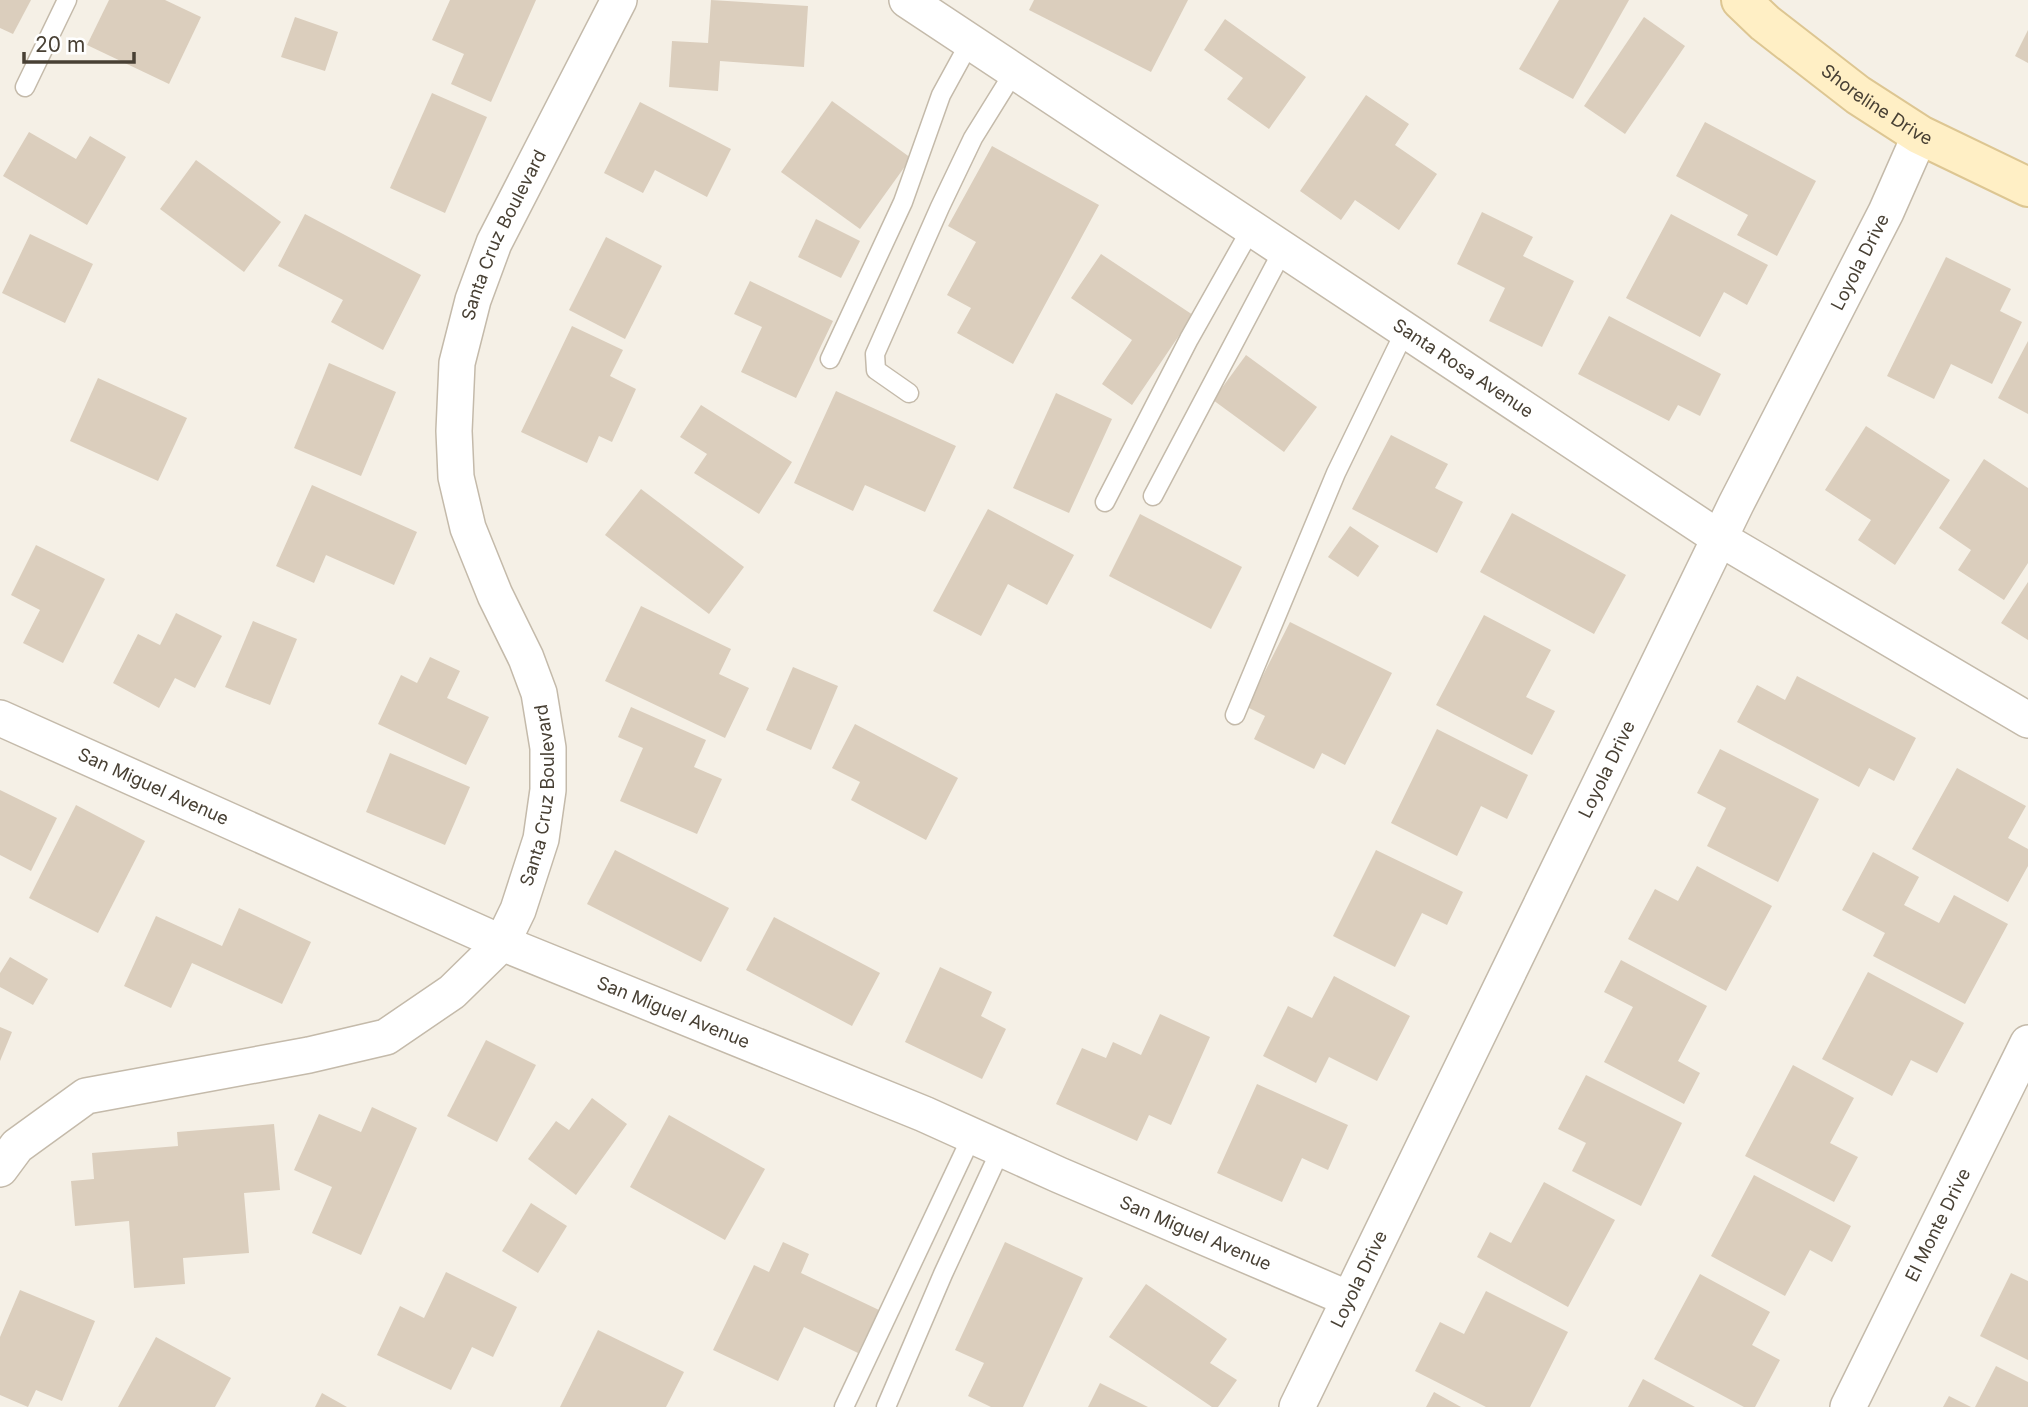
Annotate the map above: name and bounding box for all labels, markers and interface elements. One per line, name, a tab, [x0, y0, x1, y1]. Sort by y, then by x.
scale bar	[24, 21, 135, 65]
text: 20 m	[35, 32, 85, 57]
street label: Shoreline Drive	[1817, 60, 1936, 149]
street label: Santa Cruz Boulevard	[457, 146, 550, 322]
street label: Loyola Drive	[1826, 210, 1893, 314]
street label: Santa Rosa Avenue	[1389, 314, 1537, 422]
street label: Santa Cruz Boulevard	[515, 703, 558, 889]
street label: Loyola Drive	[1574, 717, 1639, 821]
street label: San Miguel Avenue	[75, 743, 232, 829]
street label: San Miguel Avenue	[594, 972, 753, 1052]
street label: El Monte Drive	[1901, 1165, 1974, 1285]
street label: San Miguel Avenue	[1117, 1191, 1275, 1275]
street label: Loyola Drive	[1326, 1227, 1391, 1331]

